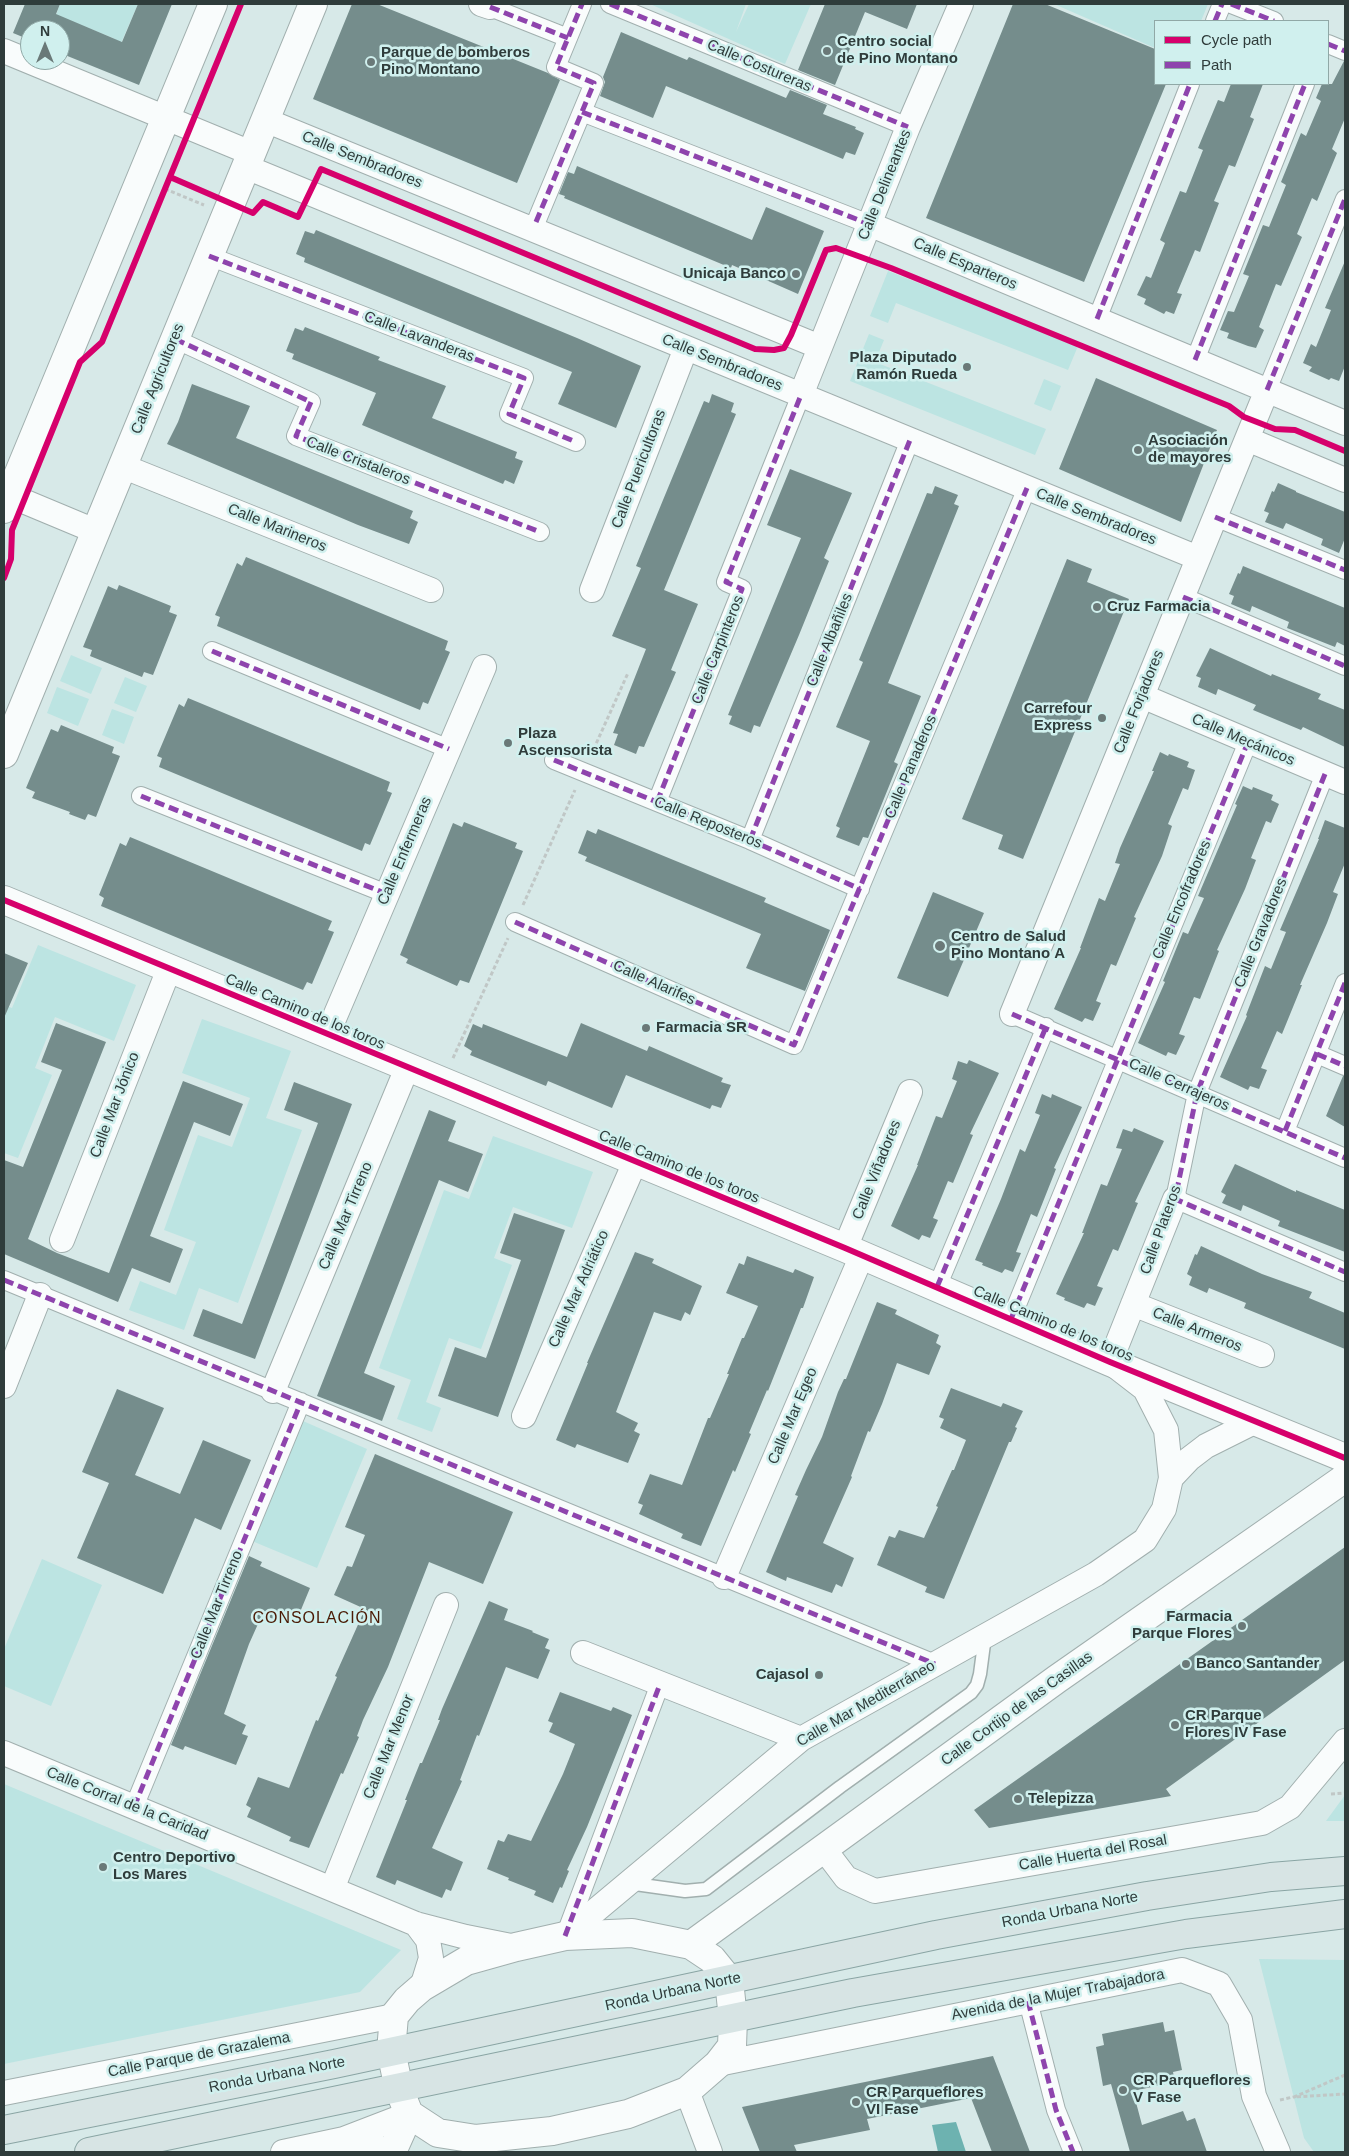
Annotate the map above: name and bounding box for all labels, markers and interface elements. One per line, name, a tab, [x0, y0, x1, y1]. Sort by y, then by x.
north arrow	[20, 20, 70, 70]
legend	[1154, 20, 1329, 85]
text: N	[40, 23, 50, 39]
text: Cycle path	[1201, 31, 1272, 48]
place label: Centro social de Pino Montano	[837, 33, 958, 68]
street label: Calle Costureras	[704, 36, 814, 96]
place label: Parque de bomberos Pino Montano	[381, 44, 530, 79]
marker: Centro social de Pino Montano	[821, 45, 833, 57]
marker: Parque de bomberos Pino Montano	[365, 56, 377, 68]
text: Path	[1201, 56, 1232, 73]
street label: Calle Delineantes	[855, 127, 915, 243]
street label: Calle Sembradores	[299, 128, 425, 192]
street label: Calle Esparteros	[910, 234, 1020, 294]
place label: Unicaja Banco	[683, 265, 786, 283]
marker: Unicaja Banco	[790, 268, 802, 280]
street label: Calle Lavanderas	[361, 308, 477, 366]
street label: Calle Agricultores	[128, 321, 188, 437]
street label: Calle Sembradores	[659, 331, 785, 395]
place label: Plaza Diputado Ramón Rueda	[849, 349, 957, 384]
marker: Plaza Diputado Ramón Rueda	[961, 361, 973, 373]
street label: Calle Puericultoras	[608, 407, 670, 531]
place label: Asociación de mayores	[1148, 432, 1231, 467]
street label: Calle Cristaleros	[303, 433, 413, 489]
marker: Asociación de mayores	[1132, 444, 1144, 456]
street label: Calle Sembradores	[1033, 485, 1159, 549]
street label: Calle Marineros	[225, 500, 329, 556]
street label: Calle Albañiles	[803, 591, 857, 689]
street label: Calle Carpinteros	[688, 593, 748, 707]
place label: Cruz Farmacia	[1107, 598, 1210, 616]
marker: Cruz Farmacia	[1091, 601, 1103, 613]
street label: Calle Forjadores	[1110, 648, 1168, 756]
place label: Carrefour Express	[1024, 700, 1092, 735]
street label: Calle Mecánicos	[1189, 710, 1297, 770]
street label: Calle Panaderos	[881, 712, 941, 822]
marker: Carrefour Express	[1096, 712, 1108, 724]
place label: Plaza Ascensorista	[518, 725, 612, 760]
marker: Plaza Ascensorista	[502, 737, 514, 749]
street label: Calle Reposteros	[651, 793, 765, 853]
street label: Calle Enfermeras	[374, 794, 436, 908]
street label: Calle Encofradores	[1149, 838, 1215, 962]
street label: Calle Gravadores	[1231, 876, 1291, 990]
place label: Centro de Salud Pino Montano A	[951, 928, 1066, 963]
marker: Centro de Salud Pino Montano A	[933, 939, 947, 953]
street label: Calle Alarifes	[610, 957, 698, 1009]
street label: Calle Camino de los toros	[222, 970, 388, 1054]
place label: Farmacia SR	[656, 1019, 747, 1037]
marker: Farmacia SR	[640, 1022, 652, 1034]
street label: Calle Mar Jónico	[87, 1050, 143, 1160]
street label: Calle Cerrajeros	[1126, 1055, 1232, 1115]
street label: Calle Viñadores	[849, 1118, 905, 1222]
street label: Calle Camino de los toros	[596, 1126, 762, 1208]
street label: Calle Mar Tirreno	[315, 1159, 377, 1273]
street label: Calle Plateros	[1137, 1183, 1185, 1277]
street label: Calle Mar Adriático	[545, 1227, 613, 1351]
street label: Calle Camino de los toros	[970, 1282, 1136, 1366]
street label: Calle Armeros	[1150, 1304, 1244, 1356]
street label: Calle Mar Egeo	[765, 1365, 821, 1467]
street label: Calle Mar Tirreno	[187, 1548, 247, 1662]
place label: Farmacia Parque Flores	[1132, 1608, 1232, 1643]
district label: CONSOLACIÓN	[251, 1609, 383, 1629]
marker: Farmacia Parque Flores	[1236, 1620, 1248, 1632]
street label: Calle Cortijo de las Casillas	[938, 1648, 1096, 1770]
place label: Banco Santander	[1196, 1655, 1319, 1673]
street label: Calle Mar Mediterráneo	[794, 1657, 938, 1751]
marker: Banco Santander	[1180, 1658, 1192, 1670]
place label: Cajasol	[756, 1666, 809, 1684]
marker: Cajasol	[813, 1669, 825, 1681]
street label: Calle Mar Menor	[360, 1692, 418, 1802]
place label: CR Parque Flores IV Fase	[1185, 1707, 1287, 1742]
marker: CR Parque Flores IV Fase	[1169, 1719, 1181, 1731]
street label: Calle Corral de la Caridad	[44, 1763, 210, 1845]
place label: Telepizza	[1028, 1790, 1094, 1808]
marker: Telepizza	[1012, 1793, 1024, 1805]
street label: Calle Huerta del Rosal	[1018, 1831, 1168, 1875]
place label: Centro Deportivo Los Mares	[113, 1849, 236, 1884]
marker: Centro Deportivo Los Mares	[97, 1861, 109, 1873]
street label: Ronda Urbana Norte	[1000, 1888, 1140, 1932]
street label: Avenida de la Mujer Trabajadora	[950, 1965, 1166, 2025]
street label: Ronda Urbana Norte	[603, 1969, 743, 2015]
street label: Calle Parque de Grazalema	[106, 2029, 292, 2081]
street label: Ronda Urbana Norte	[207, 2053, 347, 2097]
place label: CR Parqueflores V Fase	[1133, 2072, 1251, 2107]
place label: CR Parqueflores VI Fase	[866, 2084, 984, 2119]
marker: CR Parqueflores V Fase	[1117, 2084, 1129, 2096]
marker: CR Parqueflores VI Fase	[850, 2096, 862, 2108]

